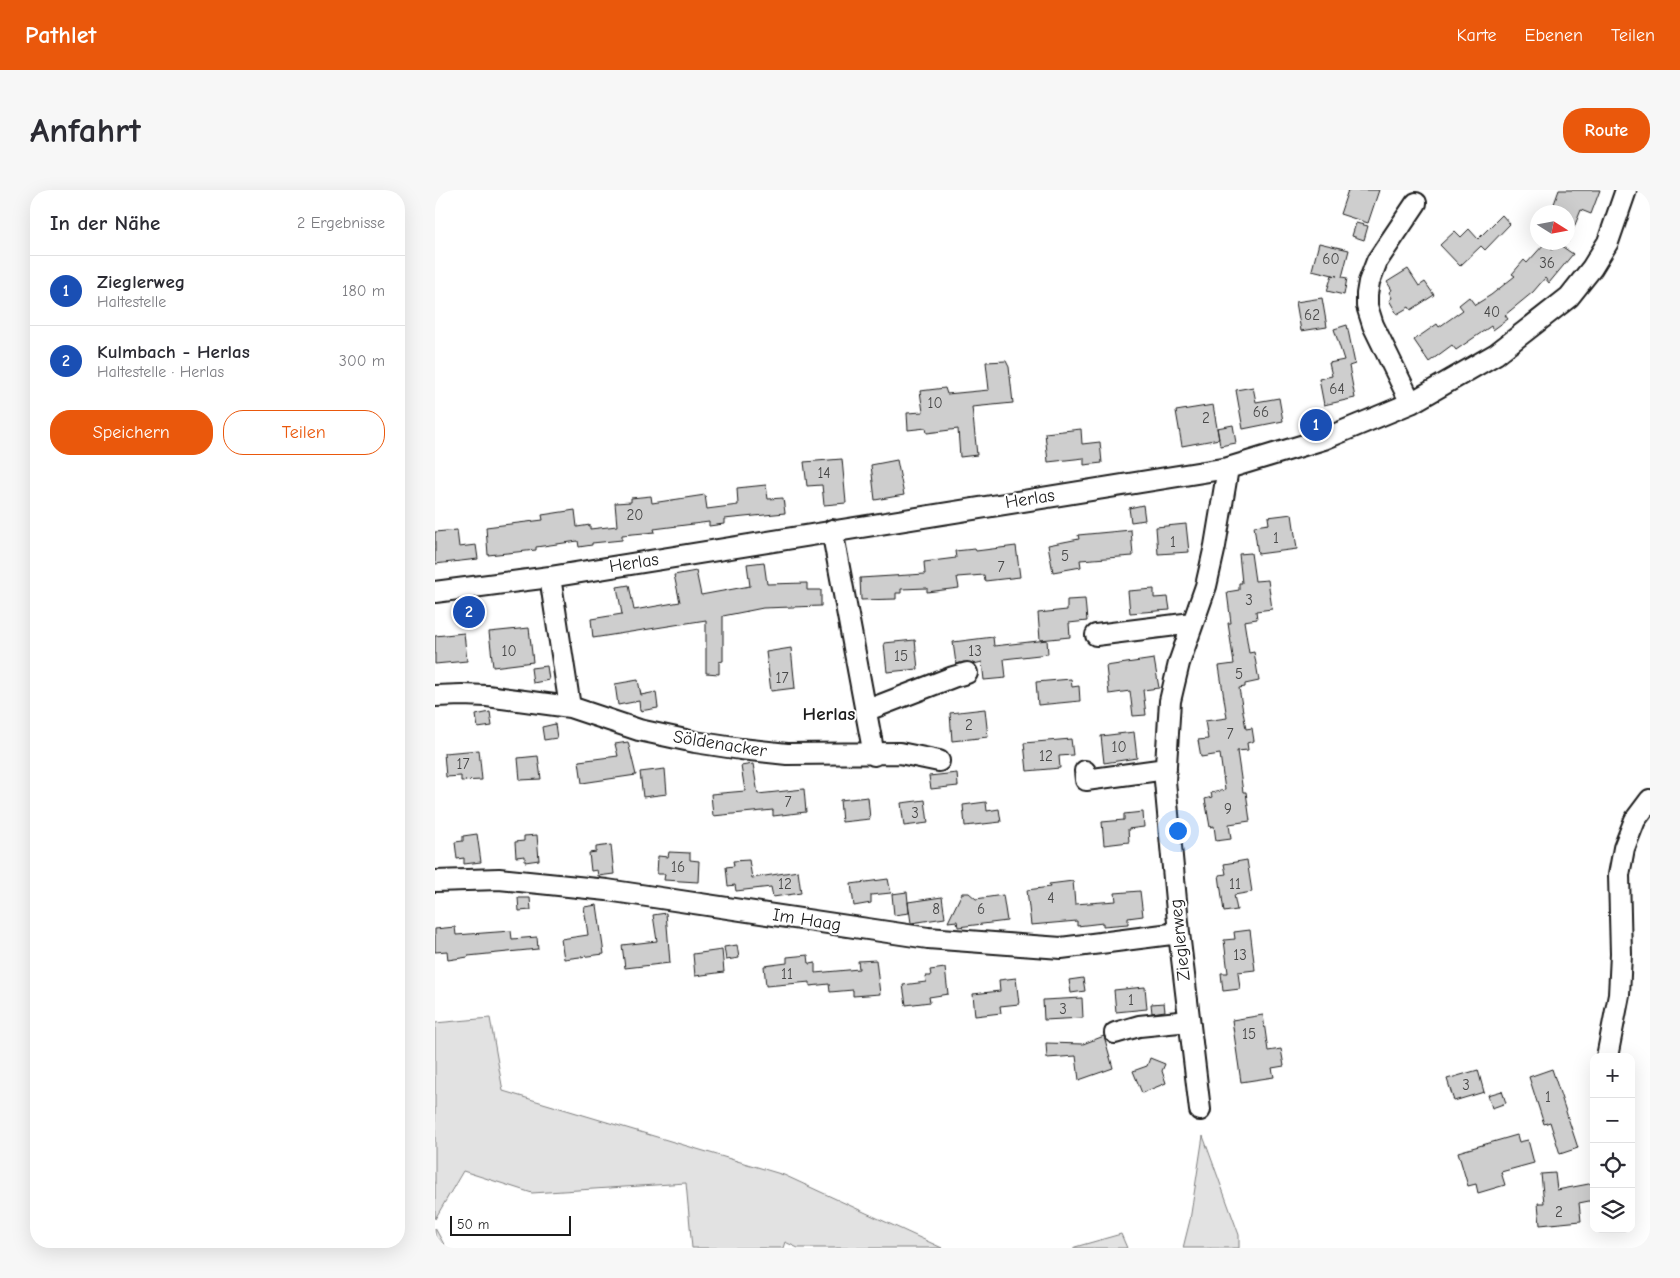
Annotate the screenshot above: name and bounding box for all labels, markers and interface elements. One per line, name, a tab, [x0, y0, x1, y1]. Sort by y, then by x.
text: Pathlet	[25, 21, 96, 49]
text: Karte	[1456, 25, 1497, 46]
text: Ebenen	[1525, 25, 1583, 46]
text: Teilen	[1611, 25, 1655, 46]
button: Route	[1563, 108, 1650, 153]
text: Anfahrt	[30, 110, 141, 151]
north arrow	[1530, 205, 1575, 250]
text: In der Nähe	[50, 211, 160, 235]
text: 2 Ergebnisse	[297, 214, 385, 232]
house number: 60	[1322, 250, 1340, 268]
house number: 36	[1539, 254, 1555, 272]
text: Zieglerweg	[97, 271, 185, 293]
text: 1	[63, 282, 69, 300]
text: 180 m	[342, 282, 385, 300]
text: Haltestelle	[97, 293, 166, 311]
house number: 40	[1484, 303, 1500, 321]
house number: 62	[1304, 306, 1320, 324]
text: Kulmbach - Herlas	[97, 341, 250, 363]
text: 2	[62, 352, 70, 370]
text: 300 m	[339, 352, 385, 370]
text: Haltestelle · Herlas	[97, 363, 224, 381]
house number: 64	[1329, 380, 1345, 398]
house number: 10	[927, 394, 943, 412]
house number: 66	[1253, 403, 1269, 421]
pin: 1	[1300, 406, 1332, 444]
house number: 2	[1202, 409, 1210, 427]
button: Speichern	[50, 410, 213, 455]
button: Teilen	[223, 410, 385, 455]
house number: 14	[817, 464, 831, 482]
street label: Herlas	[1004, 485, 1056, 513]
house number: 20	[627, 506, 643, 524]
house number: 1	[1273, 529, 1279, 547]
house number: 1	[1170, 533, 1176, 551]
house number: 5	[1061, 547, 1069, 565]
street label: Herlas	[608, 549, 660, 577]
house number: 7	[997, 558, 1005, 576]
house number: 3	[1245, 591, 1253, 609]
pin: 2	[453, 593, 485, 631]
house number: 10	[501, 642, 517, 660]
house number: 13	[968, 642, 982, 660]
house number: 15	[894, 647, 908, 665]
house number: 5	[1235, 665, 1243, 683]
house number: 17	[775, 669, 789, 687]
district label: Herlas	[803, 703, 855, 725]
house number: 2	[965, 716, 973, 734]
house number: 7	[1226, 725, 1234, 743]
street label: Söldenacker	[672, 726, 769, 762]
house number: 10	[1111, 738, 1127, 756]
house number: 12	[1039, 747, 1053, 765]
house number: 17	[456, 755, 470, 773]
house number: 7	[784, 793, 792, 811]
house number: 9	[1224, 800, 1232, 818]
house number: 3	[911, 804, 919, 822]
your location	[1165, 818, 1191, 844]
house number: 16	[671, 858, 685, 876]
house number: 12	[778, 875, 792, 893]
house number: 11	[1229, 875, 1241, 893]
house number: 4	[1047, 889, 1055, 907]
street label: Zieglerweg	[1165, 898, 1195, 982]
house number: 8	[932, 900, 940, 918]
house number: 6	[977, 900, 985, 918]
street label: Im Haag	[771, 904, 843, 936]
house number: 13	[1233, 946, 1247, 964]
house number: 11	[781, 965, 793, 983]
house number: 1	[1128, 991, 1134, 1009]
house number: 3	[1059, 1000, 1067, 1018]
house number: 15	[1242, 1025, 1256, 1043]
map controls	[1590, 1053, 1635, 1233]
button: +	[1590, 1053, 1635, 1098]
house number: 3	[1462, 1076, 1470, 1094]
house number: 1	[1545, 1088, 1551, 1106]
button: −	[1590, 1098, 1635, 1143]
button: locate	[1590, 1143, 1635, 1188]
button: layers	[1590, 1188, 1635, 1233]
house number: 2	[1555, 1203, 1563, 1221]
scale bar	[450, 1213, 571, 1236]
text: 50 m	[457, 1216, 489, 1233]

